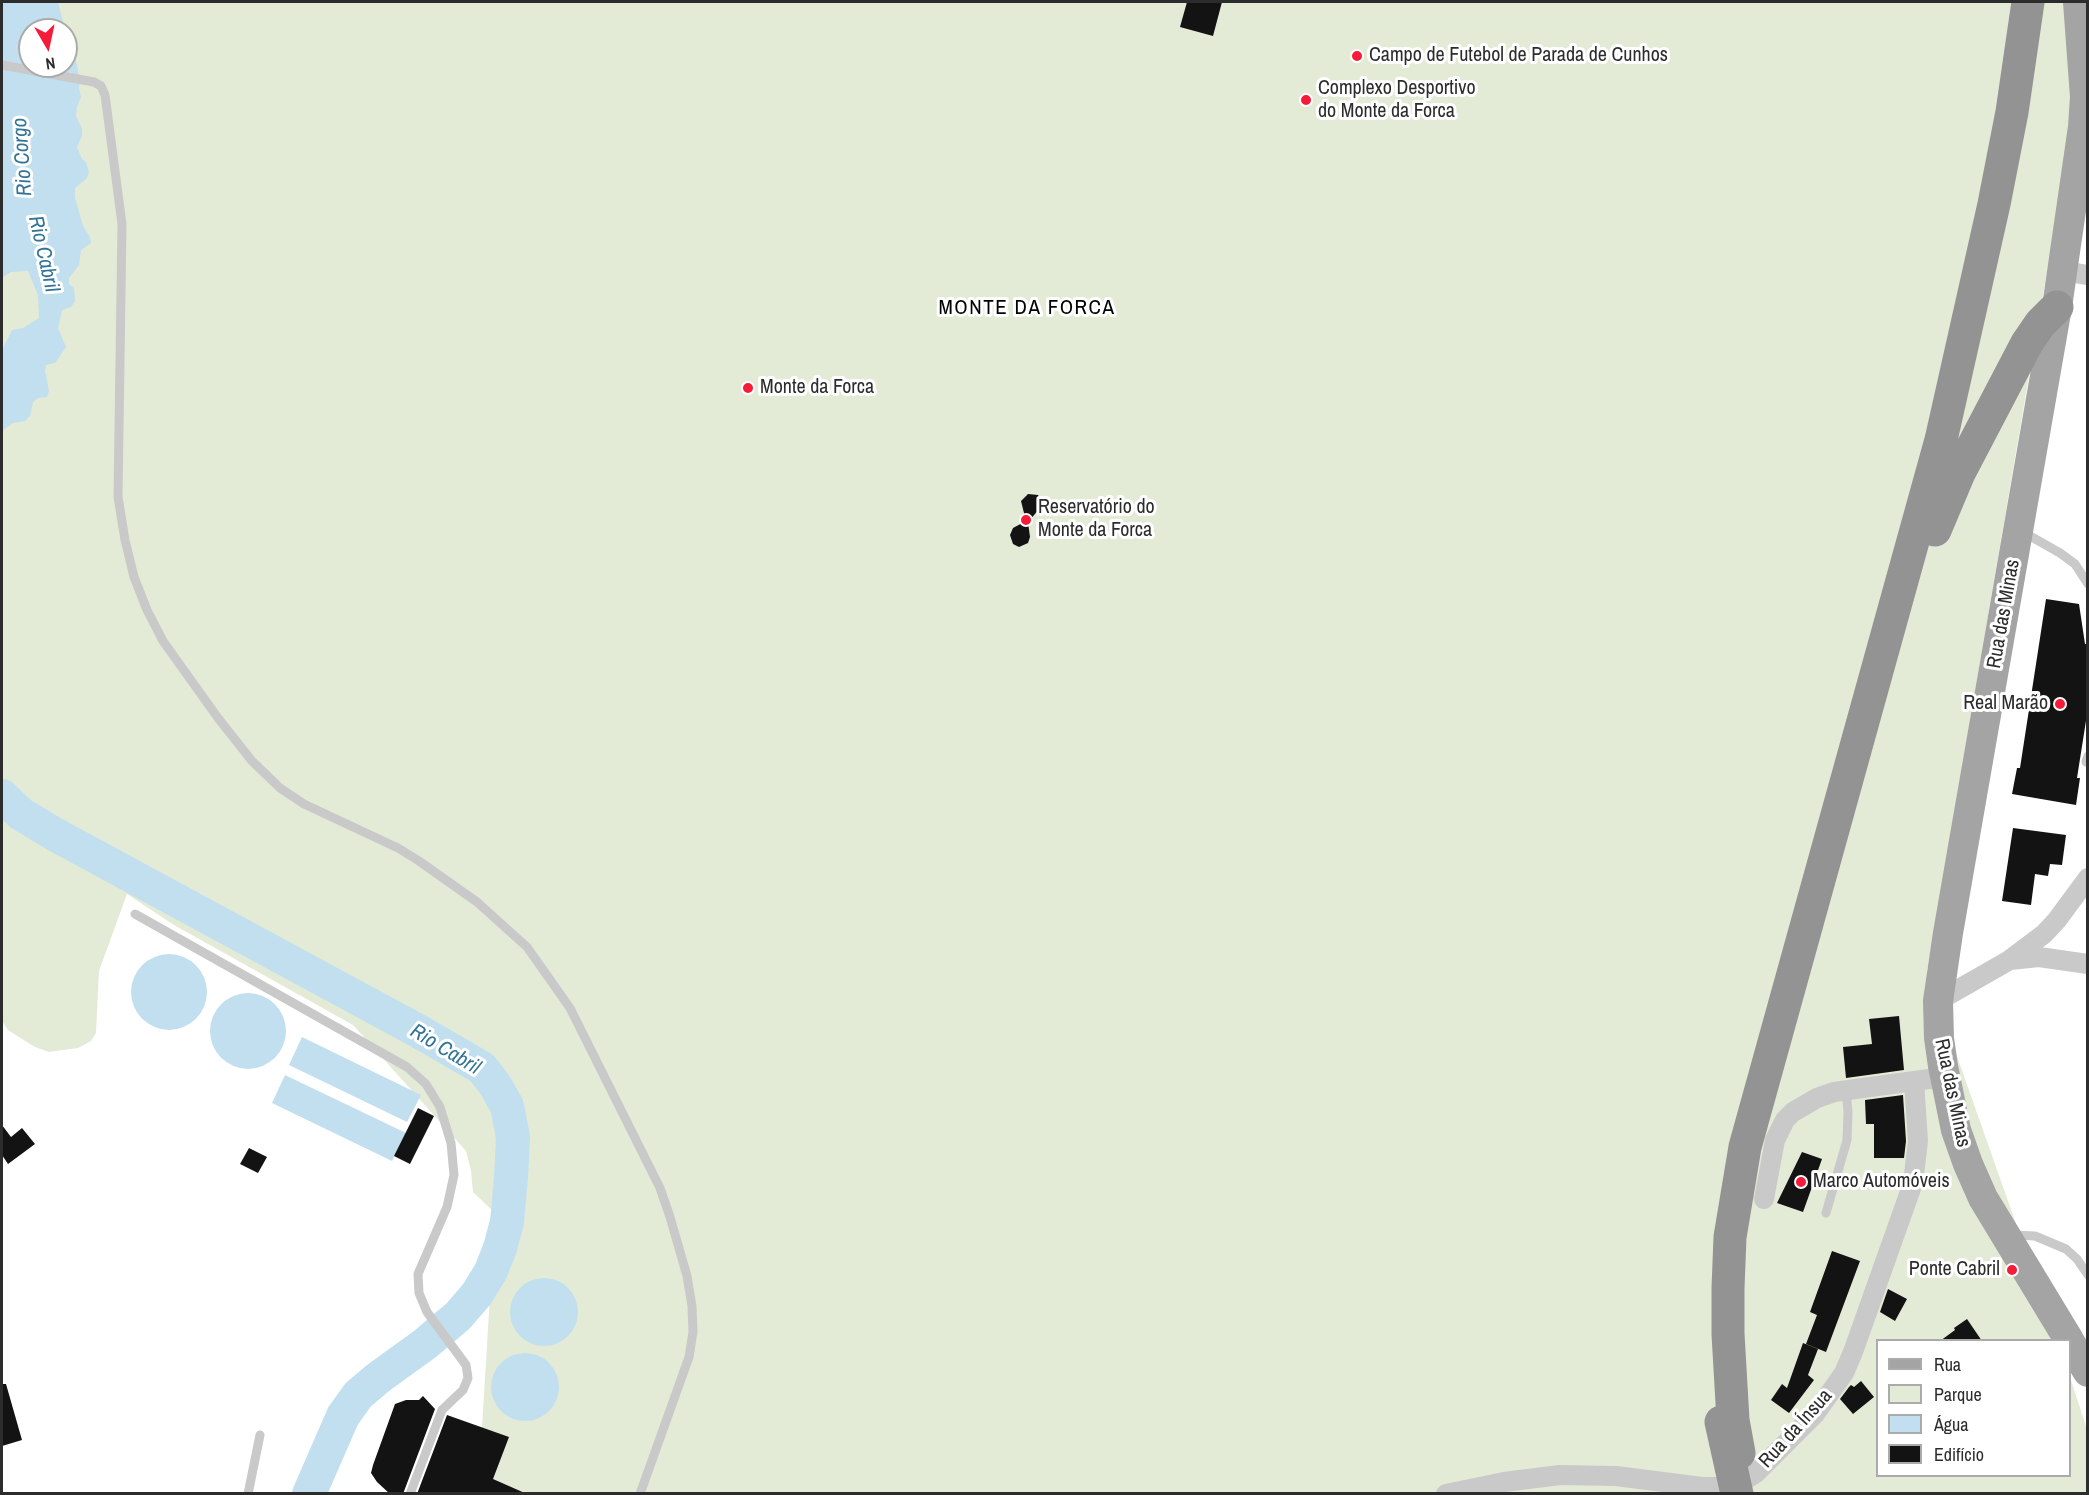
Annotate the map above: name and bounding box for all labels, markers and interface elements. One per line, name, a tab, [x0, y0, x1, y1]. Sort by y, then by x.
north arrow	[18, 18, 78, 78]
place label: Campo de Futebol de Parada de Cunhos	[1369, 44, 1668, 68]
marker: Campo de Futebol de Parada de Cunhos	[1350, 49, 1364, 63]
text: N	[44, 52, 57, 75]
place label: Complexo Desportivo do Monte da Forca	[1318, 77, 1476, 124]
marker: Complexo Desportivo do Monte da Forca	[1299, 93, 1313, 107]
water label: Rio Corgo	[8, 117, 38, 197]
water label: Rio Cabril	[22, 213, 64, 295]
district label: MONTE DA FORCA	[939, 295, 1115, 321]
place label: Monte da Forca	[760, 376, 874, 400]
marker: Monte da Forca	[741, 381, 755, 395]
place label: Reservatório do Monte da Forca	[1038, 496, 1155, 543]
marker: Reservatório do Monte da Forca	[1019, 513, 1033, 527]
street label: Rua das Minas	[1983, 558, 2025, 670]
place label: Real Marão	[1963, 692, 2048, 716]
marker: Real Marão	[2053, 697, 2067, 711]
water label: Rio Cabril	[405, 1019, 485, 1081]
street label: Rua das Minas	[1929, 1037, 1975, 1149]
place label: Marco Automóveis	[1813, 1170, 1950, 1194]
marker: Marco Automóveis	[1794, 1175, 1808, 1189]
place label: Ponte Cabril	[1909, 1258, 2000, 1282]
marker: Ponte Cabril	[2005, 1263, 2019, 1277]
legend	[1876, 1339, 2071, 1477]
text: Rua	[1934, 1352, 1961, 1377]
text: Parque	[1934, 1382, 1982, 1407]
street label: Rua da Ínsua	[1754, 1385, 1838, 1473]
text: Água	[1934, 1412, 1968, 1437]
text: Edifício	[1934, 1442, 1984, 1467]

